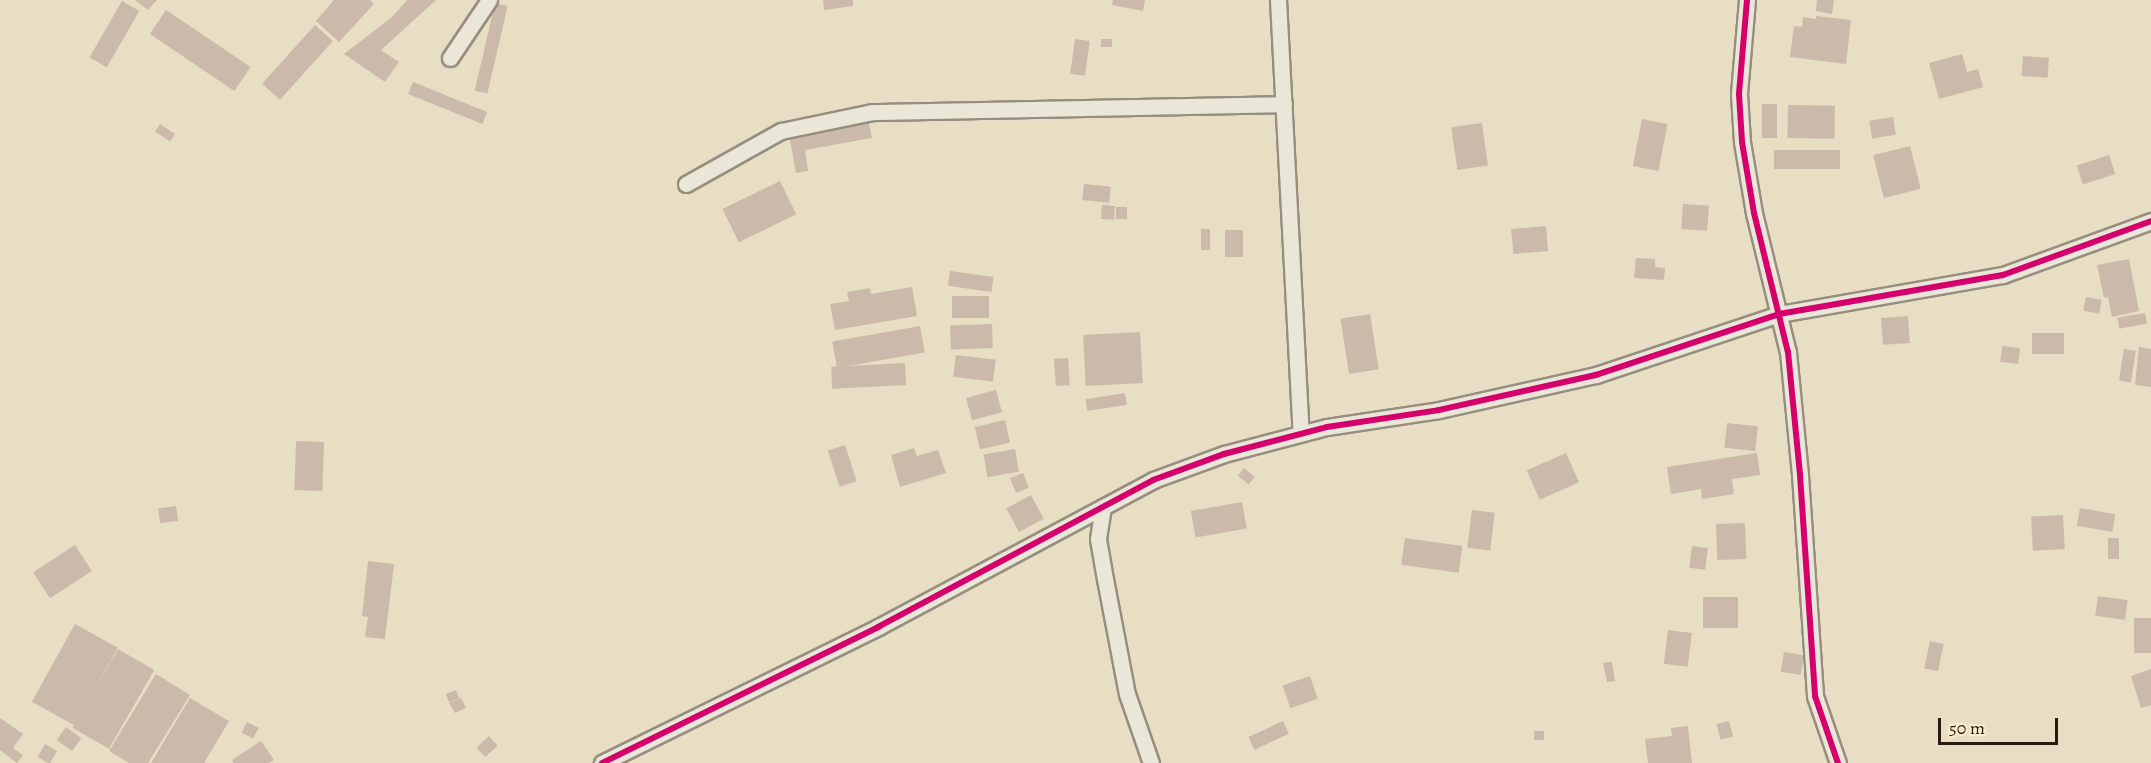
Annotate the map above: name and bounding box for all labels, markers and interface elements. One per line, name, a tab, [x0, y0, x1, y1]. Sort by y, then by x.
scale bar	[1941, 706, 2061, 744]
text: 50 m	[1949, 716, 1985, 740]

